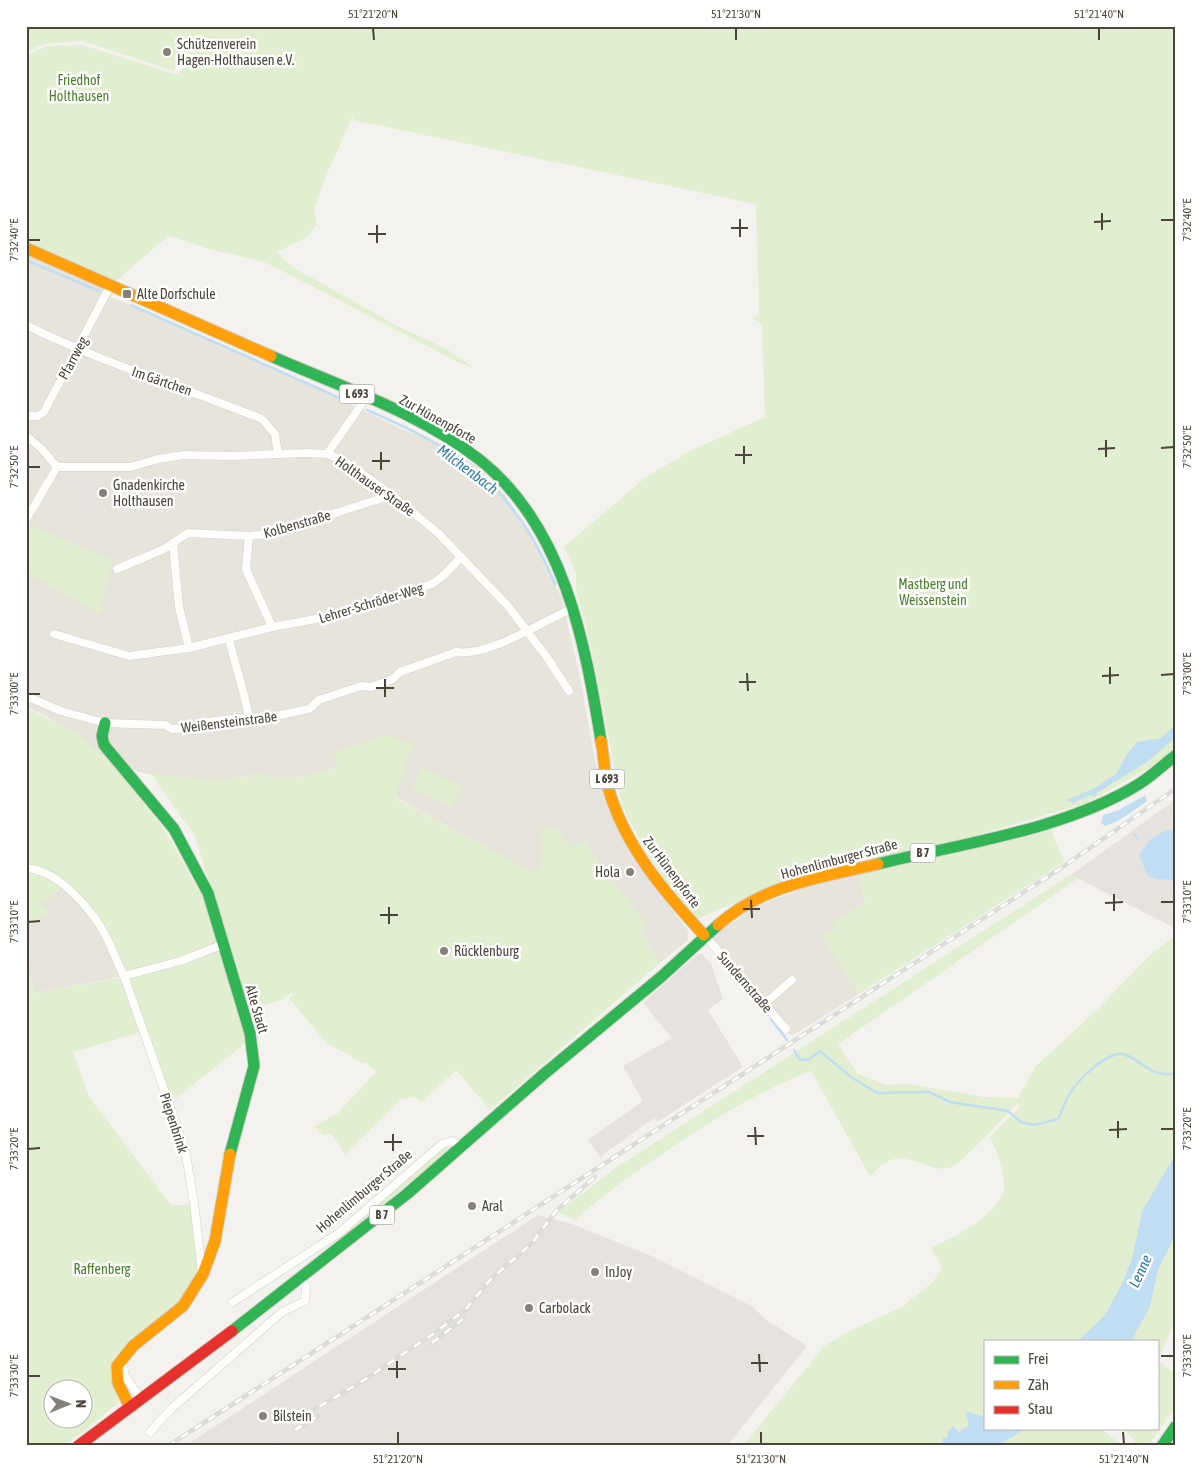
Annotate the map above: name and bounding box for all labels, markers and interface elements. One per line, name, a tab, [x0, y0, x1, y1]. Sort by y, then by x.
text: 51°21'20"N	[348, 7, 398, 21]
text: 51°21'30"N	[711, 7, 761, 21]
text: 51°21'40"N	[1074, 7, 1124, 21]
place label: Schützenverein Hagen-Holthausen e.V.	[177, 36, 294, 68]
marker: Schützenverein Hagen-Holthausen e.V.	[161, 46, 173, 58]
park label: Friedhof Holthausen	[49, 72, 109, 104]
text: 7°32'40"E	[1180, 199, 1194, 241]
text: 7°32'40"E	[7, 219, 21, 261]
place label: Alte Dorfschule	[137, 286, 216, 302]
marker: Alte Dorfschule	[121, 288, 133, 300]
street label: Pfarrweg	[55, 334, 91, 382]
street label: Im Gärtchen	[130, 363, 194, 399]
road number: L 693	[340, 384, 374, 404]
street label: Zur Hünenpforte	[397, 391, 479, 447]
text: 7°32'50"E	[1180, 426, 1194, 468]
water label: Milchenbach	[435, 441, 501, 497]
text: 7°32'50"E	[7, 446, 21, 488]
street label: Holthauser Straße	[332, 453, 418, 519]
place label: Gnadenkirche Holthausen	[113, 477, 185, 509]
marker: Gnadenkirche Holthausen	[97, 487, 109, 499]
street label: Kolbenstraße	[262, 507, 332, 541]
park label: Mastberg und Weissenstein	[898, 576, 968, 608]
street label: Lehrer-Schröder-Weg	[317, 580, 425, 626]
text: 7°33'00"E	[1180, 653, 1194, 695]
text: 7°33'00"E	[7, 673, 21, 715]
street label: Weißensteinstraße	[180, 708, 278, 736]
road number: L 693	[590, 770, 624, 789]
street label: Zur Hünenpforte	[640, 833, 704, 911]
street label: Hohenlimburger Straße	[779, 836, 899, 882]
road number: B 7	[910, 844, 936, 862]
place label: Hola	[595, 864, 620, 880]
marker: Hola	[624, 866, 636, 878]
text: 7°33'10"E	[1180, 881, 1194, 923]
text: 7°33'10"E	[7, 901, 21, 943]
place label: Rücklenburg	[454, 943, 519, 959]
marker: Rücklenburg	[438, 945, 450, 957]
street label: Sundernstraße	[714, 948, 776, 1016]
street label: Alte Stadt	[242, 983, 272, 1035]
street label: Piepenbrink	[157, 1091, 191, 1155]
text: 7°33'20"E	[1180, 1108, 1194, 1150]
text: 7°33'20"E	[7, 1128, 21, 1170]
street label: Hohenlimburger Straße	[313, 1146, 415, 1236]
place label: Aral	[482, 1198, 503, 1214]
marker: Aral	[466, 1200, 478, 1212]
road number: B 7	[370, 1206, 394, 1224]
water label: Lenne	[1125, 1252, 1155, 1290]
park label: Raffenberg	[74, 1261, 130, 1277]
place label: InJoy	[605, 1264, 632, 1280]
marker: InJoy	[589, 1266, 601, 1278]
place label: Carbolack	[539, 1300, 591, 1316]
marker: Carbolack	[523, 1302, 535, 1314]
text: 7°33'30"E	[1180, 1335, 1194, 1377]
legend	[984, 1340, 1158, 1430]
text: Frei	[1028, 1350, 1048, 1367]
text: 7°33'30"E	[7, 1355, 21, 1397]
text: Zäh	[1028, 1376, 1049, 1393]
north arrow	[42, 1380, 92, 1430]
text: N	[73, 1400, 89, 1408]
text: Stau	[1028, 1400, 1053, 1417]
place label: Bilstein	[273, 1408, 312, 1424]
marker: Bilstein	[257, 1410, 269, 1422]
text: 51°21'20"N	[373, 1452, 423, 1466]
text: 51°21'30"N	[736, 1452, 786, 1466]
text: 51°21'40"N	[1099, 1452, 1149, 1466]

